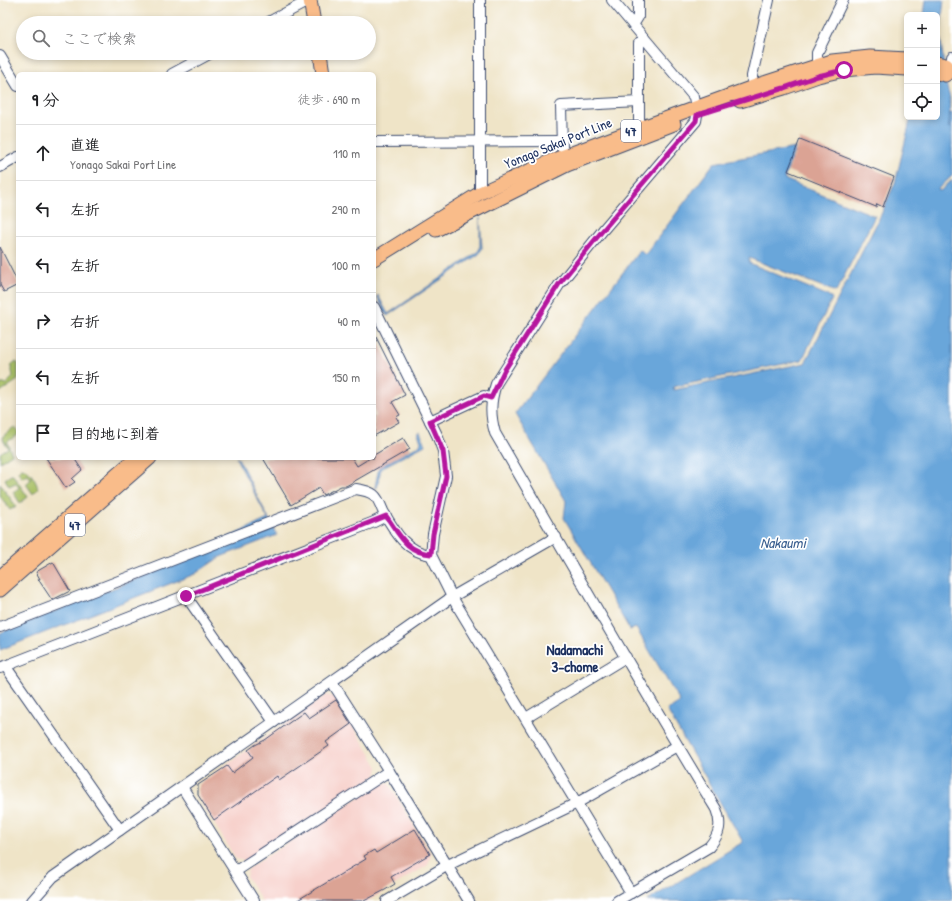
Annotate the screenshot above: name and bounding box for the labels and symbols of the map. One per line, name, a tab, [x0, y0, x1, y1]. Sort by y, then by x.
route start	[835, 61, 853, 79]
street label: Yonago Sakai Port Line	[501, 112, 615, 174]
road number: 47	[621, 120, 641, 142]
road number: 47	[65, 514, 85, 536]
water label: Nakaumi	[760, 532, 807, 553]
route end	[177, 587, 195, 605]
district label: Nadamachi 3-chome	[546, 639, 604, 677]

